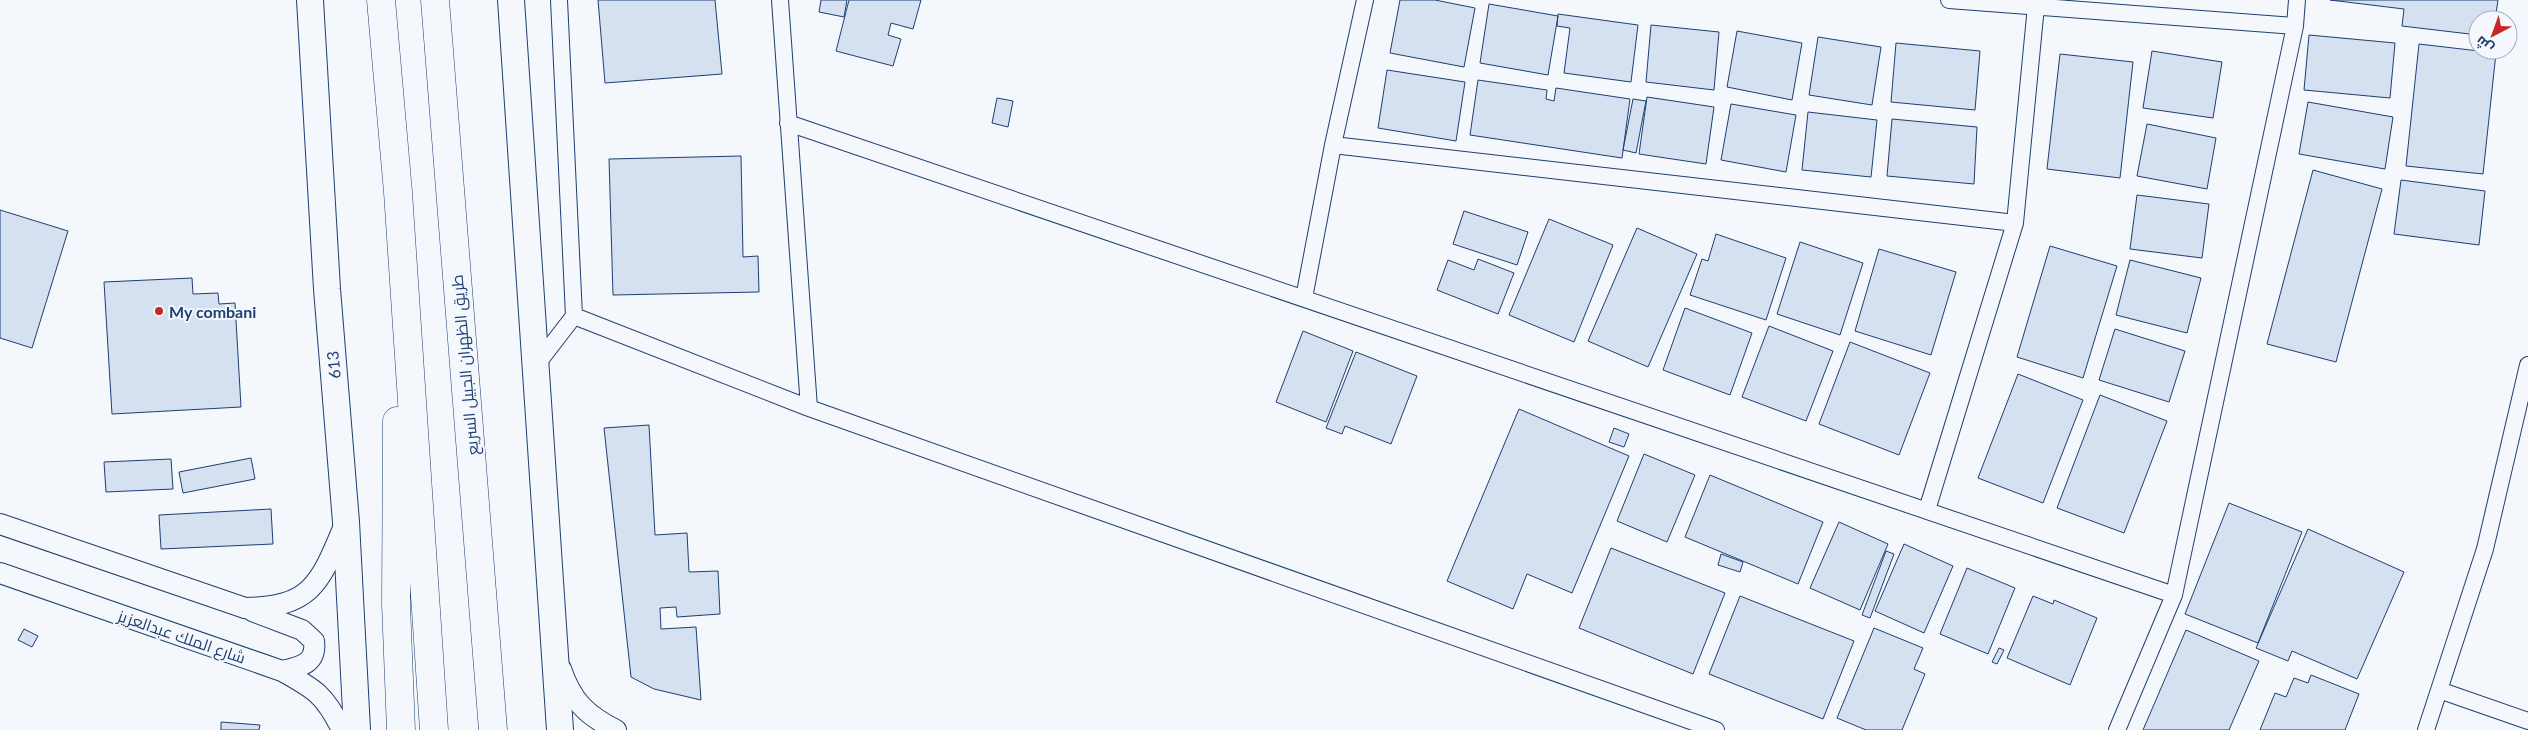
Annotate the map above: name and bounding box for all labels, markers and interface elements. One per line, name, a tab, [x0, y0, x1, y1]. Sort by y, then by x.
north arrow	[2468, 10, 2518, 60]
text: ش	[2472, 32, 2497, 57]
street label: طريق الظهران الجبيل السريع	[447, 274, 484, 456]
place label: My combani	[169, 302, 256, 321]
marker: My combani	[153, 305, 165, 317]
street label: 613	[322, 350, 344, 380]
street label: شارع الملك عبدالعزيز	[114, 605, 248, 670]

